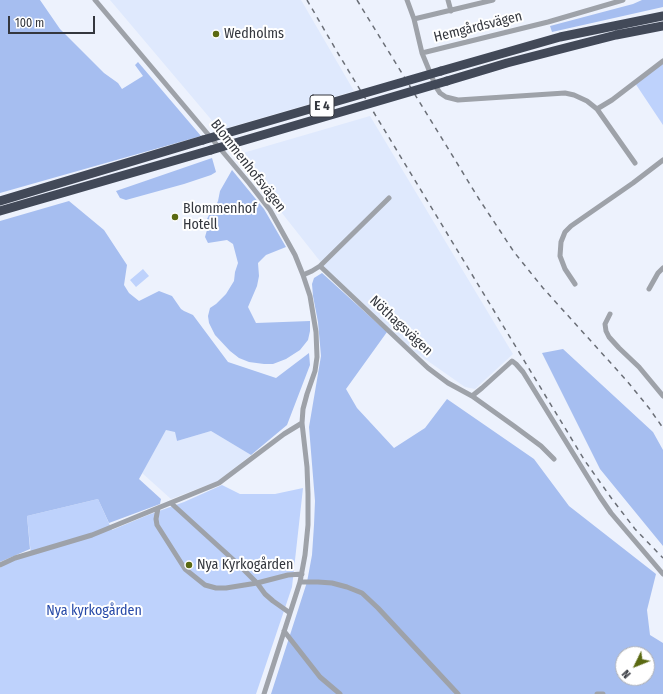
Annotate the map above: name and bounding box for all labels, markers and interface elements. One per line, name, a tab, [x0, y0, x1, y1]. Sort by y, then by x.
scale bar	[10, 8, 97, 34]
street label: Hemgårdsvägen	[432, 8, 524, 46]
text: 100 m	[15, 16, 44, 30]
place label: Wedholms	[224, 26, 284, 42]
marker: Wedholms	[211, 29, 221, 39]
road number: E 4	[310, 95, 334, 117]
street label: Blommenhofsvägen	[207, 116, 289, 216]
place label: Blommenhof Hotell	[183, 201, 256, 234]
marker: Blommenhof Hotell	[170, 212, 180, 222]
street label: Nöthagsvägen	[366, 293, 436, 359]
place label: Nya Kyrkogården	[197, 557, 293, 573]
marker: Nya Kyrkogården	[184, 560, 194, 570]
park label: Nya kyrkogården	[46, 603, 142, 619]
north arrow	[615, 646, 655, 686]
text: N	[620, 667, 634, 681]

